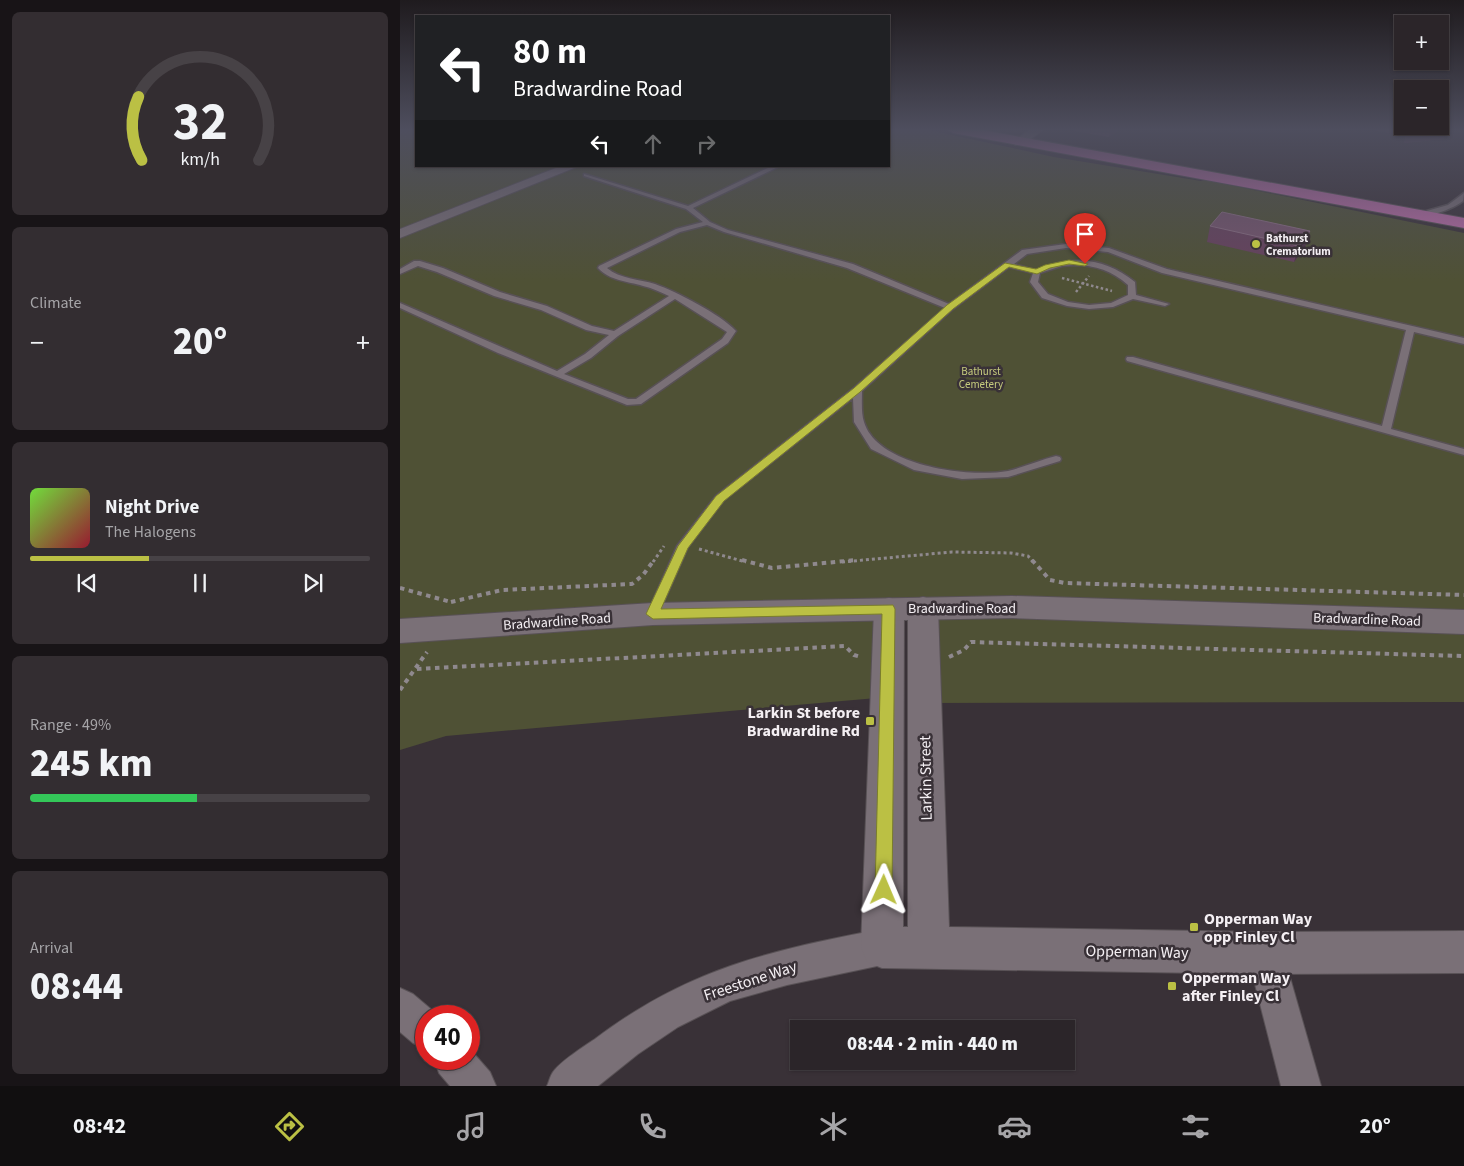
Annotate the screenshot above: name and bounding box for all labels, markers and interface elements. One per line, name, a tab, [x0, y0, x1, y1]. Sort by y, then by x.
map controls	[1394, 15, 1449, 135]
button: +	[1394, 15, 1449, 70]
text: 80 m	[513, 27, 587, 77]
icon: left	[430, 35, 495, 100]
text: Bradwardine Road	[513, 73, 683, 105]
button: −	[1394, 80, 1449, 135]
text: 32	[173, 86, 227, 160]
icon: left	[586, 130, 614, 158]
icon: ahead	[639, 130, 667, 158]
icon: right	[692, 130, 720, 158]
text: km/h	[180, 147, 220, 172]
pin	[1064, 213, 1106, 264]
icon: arrive	[1071, 220, 1099, 248]
place label: Bathurst Crematorium	[1266, 231, 1331, 259]
marker: Bathurst Crematorium	[1250, 238, 1262, 250]
text: Climate	[30, 292, 81, 314]
text: 20°	[173, 315, 227, 369]
text: −	[30, 323, 44, 363]
text: +	[356, 323, 370, 363]
park label: Bathurst Cemetery	[959, 364, 1003, 392]
text: Night Drive	[105, 494, 199, 521]
text: The Halogens	[105, 521, 196, 543]
icon: previous	[73, 569, 101, 597]
icon: pause	[186, 569, 214, 597]
icon: next	[299, 569, 327, 597]
street label: Bradwardine Road	[908, 599, 1016, 619]
street label: Bradwardine Road	[503, 608, 612, 636]
street label: Bradwardine Road	[1313, 608, 1421, 632]
place label: Larkin St before Bradwardine Rd	[747, 702, 860, 742]
text: Range · 49%	[30, 714, 111, 736]
marker: Larkin St before Bradwardine Rd	[864, 715, 876, 727]
street label: Larkin Street	[914, 735, 938, 821]
text: 245 km	[30, 737, 152, 791]
position arrow	[857, 863, 909, 915]
place label: Opperman Way opp Finley Cl	[1204, 908, 1313, 948]
marker: Opperman Way opp Finley Cl	[1188, 921, 1200, 933]
text: Arrival	[30, 937, 73, 959]
street label: Opperman Way	[1085, 940, 1189, 964]
street label: Freestone Way	[701, 955, 800, 1006]
text: 08:44	[30, 960, 123, 1014]
place label: Opperman Way after Finley Cl	[1182, 967, 1291, 1007]
marker: Opperman Way after Finley Cl	[1166, 980, 1178, 992]
speed limit sign: 40	[415, 1005, 480, 1070]
text: 08:44 · 2 min · 440 m	[847, 1031, 1018, 1058]
icon: directions	[272, 1109, 307, 1144]
icon: music	[454, 1109, 489, 1144]
icon: phone	[635, 1109, 670, 1144]
icon: climate	[816, 1109, 851, 1144]
icon: car	[997, 1109, 1032, 1144]
icon: filters	[1178, 1109, 1213, 1144]
text: 08:42	[73, 1110, 126, 1142]
text: 20°	[1360, 1110, 1391, 1142]

